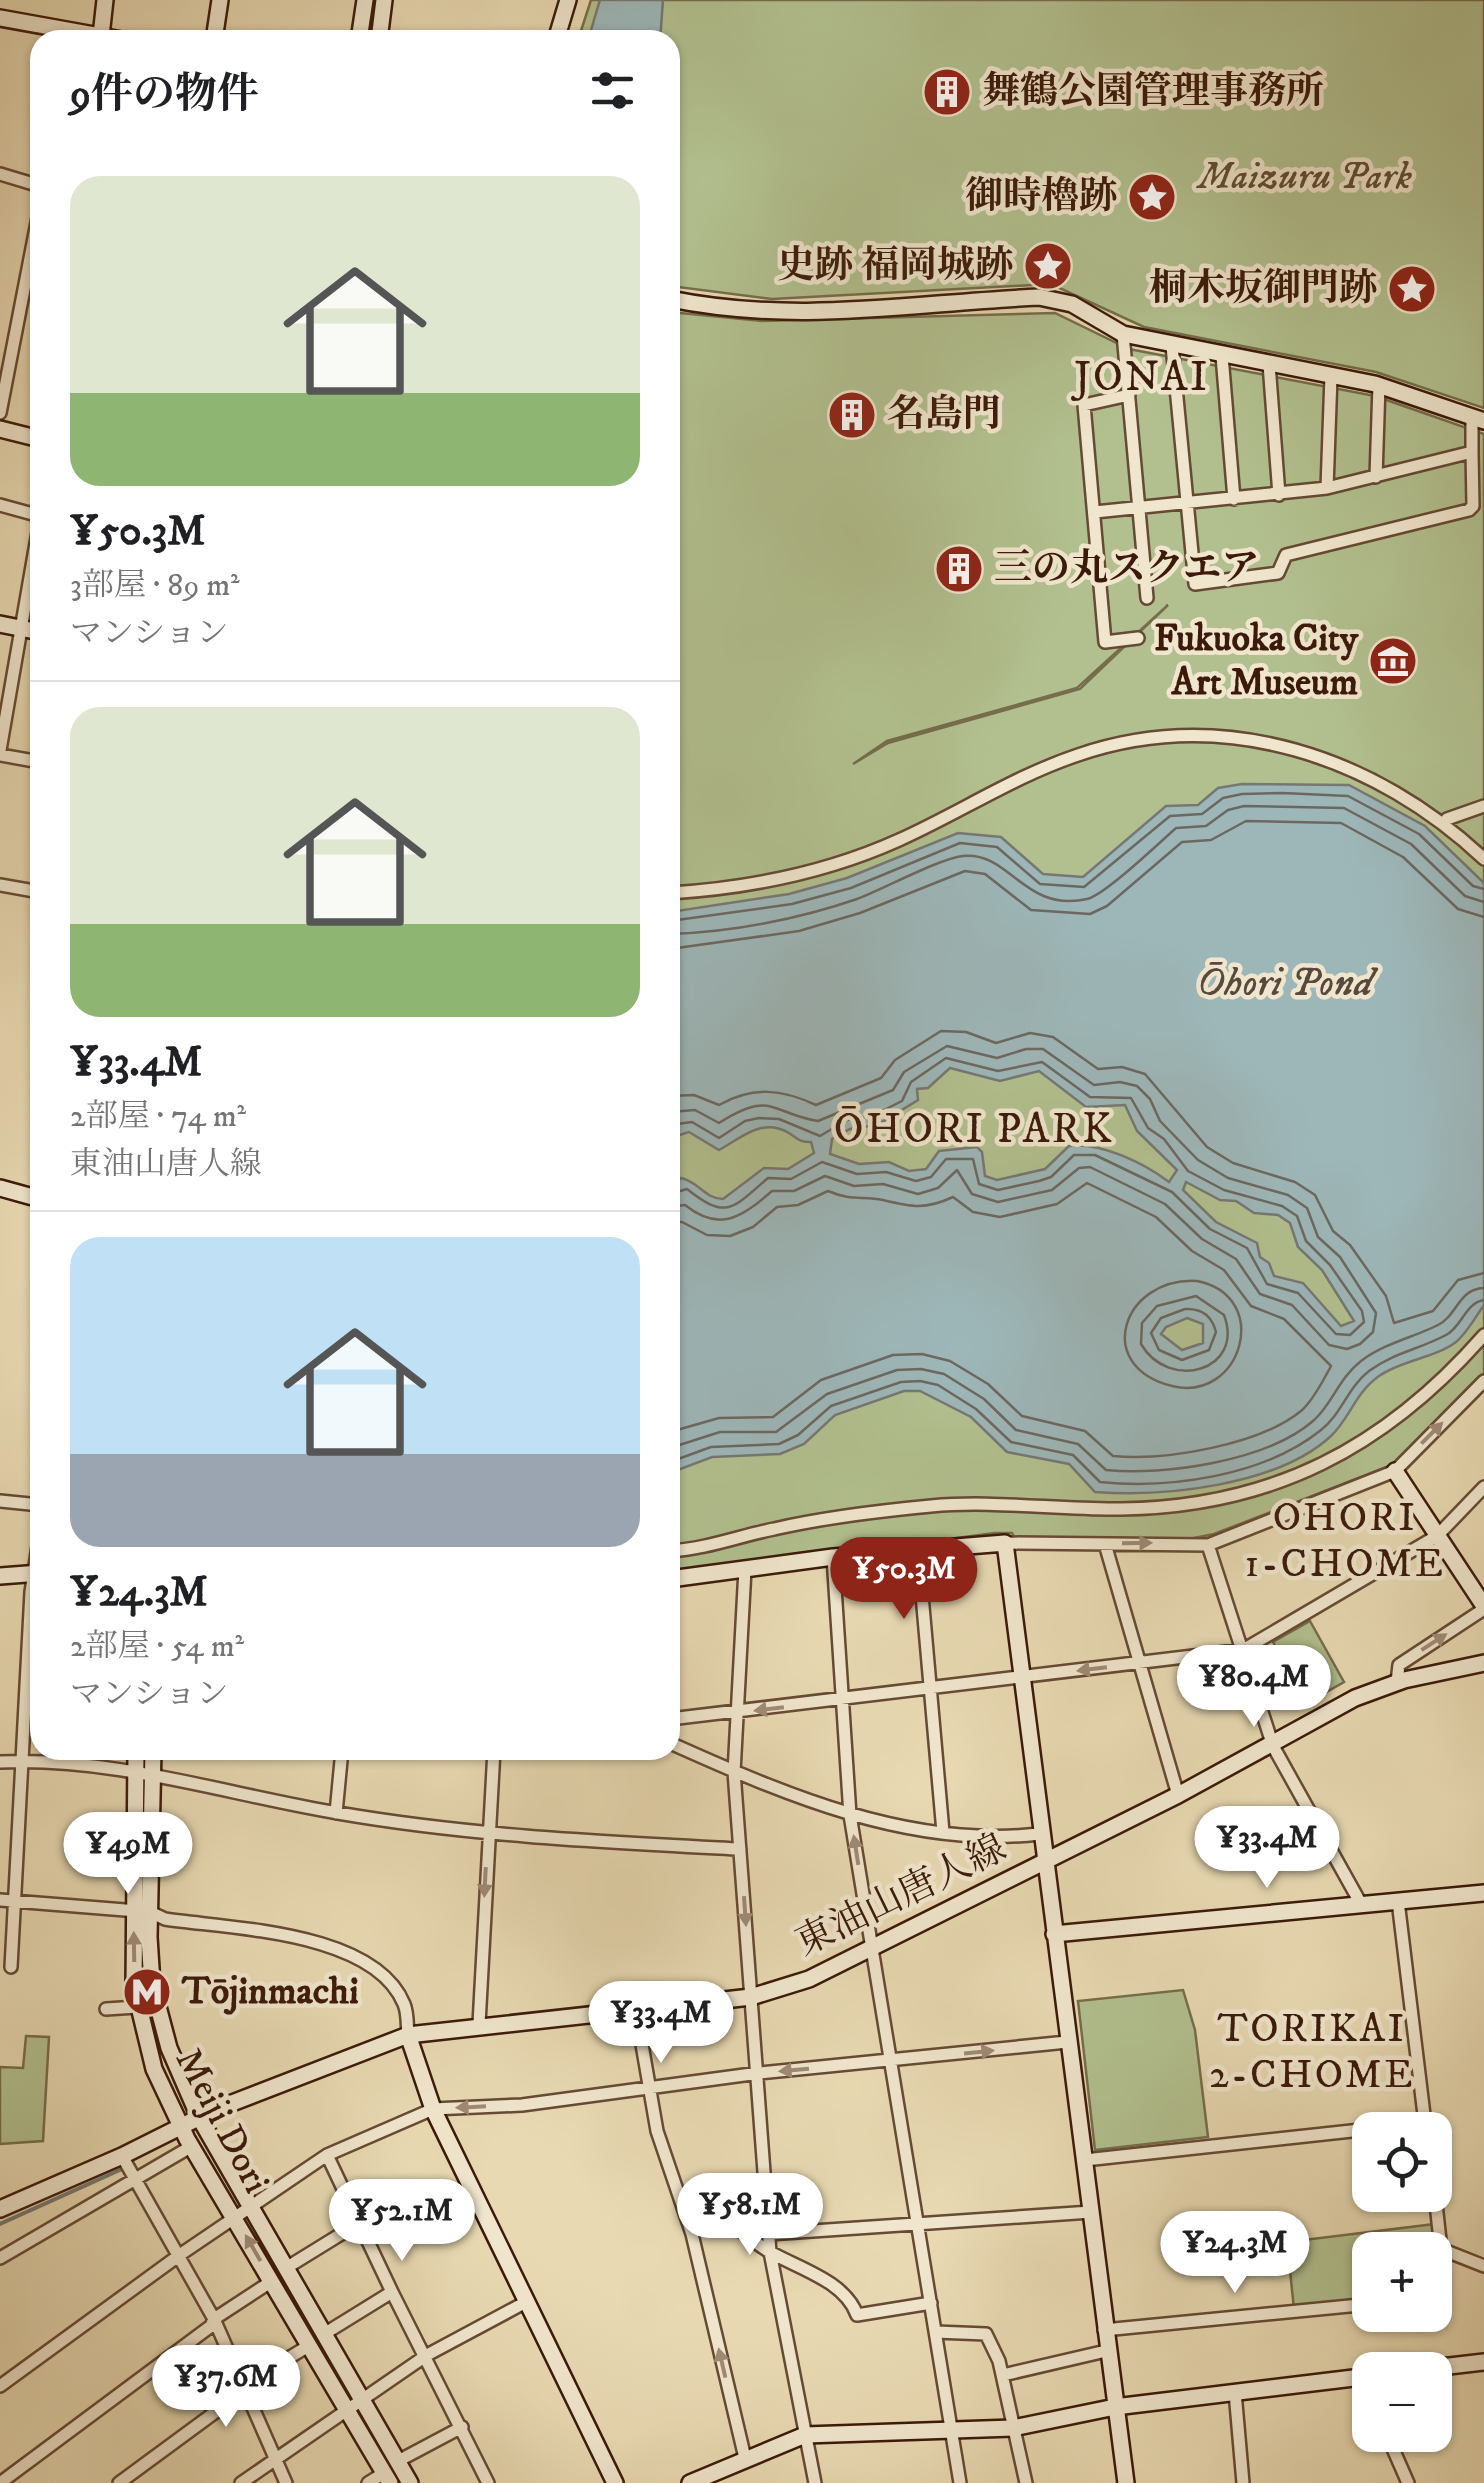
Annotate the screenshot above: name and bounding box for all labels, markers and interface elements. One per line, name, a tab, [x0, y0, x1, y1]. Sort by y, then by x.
icon: filters	[585, 63, 640, 118]
building icon: 舞鶴公園管理事務所	[921, 66, 973, 118]
place label: 舞鶴公園管理事務所	[982, 68, 1324, 116]
text: 9件の物件	[70, 69, 259, 121]
park label: Maizuru Park	[1195, 153, 1412, 201]
place icon: 御時櫓跡	[1126, 171, 1178, 223]
place label: 御時櫓跡	[965, 173, 1117, 221]
place icon: 史跡 福岡城跡	[1022, 240, 1074, 292]
icon: home	[265, 241, 445, 421]
place label: 史跡 福岡城跡	[777, 242, 1013, 290]
place icon: 桐木坂御門跡	[1386, 263, 1438, 315]
place label: 桐木坂御門跡	[1149, 265, 1377, 313]
district label: JONAI	[1070, 352, 1210, 404]
building icon: 名島門	[826, 389, 878, 441]
place label: 名島門	[887, 391, 1001, 439]
text: ¥50.3M	[70, 506, 206, 558]
building icon: 三の丸スクエア	[933, 543, 985, 595]
place label: 三の丸スクエア	[994, 545, 1259, 593]
text: 3部屋 · 89 m²	[70, 566, 240, 606]
text: マンション	[70, 614, 229, 654]
place label: Fukuoka City Art Museum	[1154, 615, 1359, 707]
museum icon: Fukuoka City Art Museum	[1367, 635, 1419, 687]
icon: home	[265, 772, 445, 952]
water label: Ōhori Pond	[1197, 959, 1379, 1009]
text: ¥33.4M	[70, 1037, 202, 1089]
text: 2部屋 · 74 m²	[70, 1097, 246, 1137]
district label: ŌHORI PARK	[834, 1104, 1114, 1156]
text: 東油山唐人線	[70, 1145, 262, 1185]
icon: home	[265, 1302, 445, 1482]
one-way arrow	[1420, 1422, 1444, 1446]
district label: OHORI 1-CHOME	[1245, 1494, 1445, 1590]
one-way arrow	[1122, 1535, 1154, 1551]
pin: ¥50.3M	[823, 1537, 985, 1622]
text: ¥50.3M	[852, 1549, 956, 1589]
text: ¥24.3M	[70, 1567, 208, 1619]
text: 2部屋 · 54 m²	[70, 1627, 244, 1667]
one-way arrow	[1420, 1633, 1448, 1652]
pin: ¥80.4M	[1173, 1645, 1335, 1730]
text: ¥80.4M	[1199, 1657, 1309, 1697]
one-way arrow	[1076, 1661, 1107, 1677]
text: マンション	[70, 1675, 229, 1715]
one-way arrow	[753, 1701, 785, 1717]
pin: ¥33.4M	[1186, 1806, 1348, 1891]
pin: ¥49M	[69, 1812, 187, 1897]
text: ¥33.4M	[1217, 1818, 1317, 1858]
text: ¥49M	[85, 1824, 171, 1864]
street label: 東油山唐人線	[788, 1824, 1014, 1968]
one-way arrow	[848, 1834, 863, 1865]
one-way arrow	[477, 1867, 493, 1899]
one-way arrow	[737, 1896, 753, 1928]
one-way arrow	[126, 1930, 142, 1962]
metro station icon: Tōjinmachi	[121, 1966, 173, 2018]
place label: Tōjinmachi	[181, 1968, 359, 2016]
pin: ¥33.4M	[580, 1981, 742, 2066]
text: ¥33.4M	[611, 1993, 711, 2033]
district label: TORIKAI 2-CHOME	[1209, 2005, 1415, 2101]
street label: Meiji Dori	[164, 2040, 280, 2202]
one-way arrow	[963, 2044, 995, 2060]
one-way arrow	[777, 2062, 809, 2078]
one-way arrow	[454, 2099, 486, 2115]
map controls	[1352, 2112, 1452, 2452]
button: locate	[1352, 2112, 1452, 2212]
pin: ¥58.1M	[669, 2173, 831, 2258]
pin: ¥52.1M	[321, 2179, 483, 2264]
text: ¥58.1M	[699, 2185, 801, 2225]
text: ¥52.1M	[351, 2191, 453, 2231]
pin: ¥24.3M	[1154, 2211, 1316, 2296]
text: ¥24.3M	[1182, 2223, 1288, 2263]
button: +	[1352, 2232, 1452, 2332]
one-way arrow	[244, 2234, 262, 2262]
pin: ¥37.6M	[145, 2345, 307, 2430]
one-way arrow	[714, 2347, 729, 2378]
button: −	[1352, 2352, 1452, 2452]
text: ¥37.6M	[174, 2357, 278, 2397]

